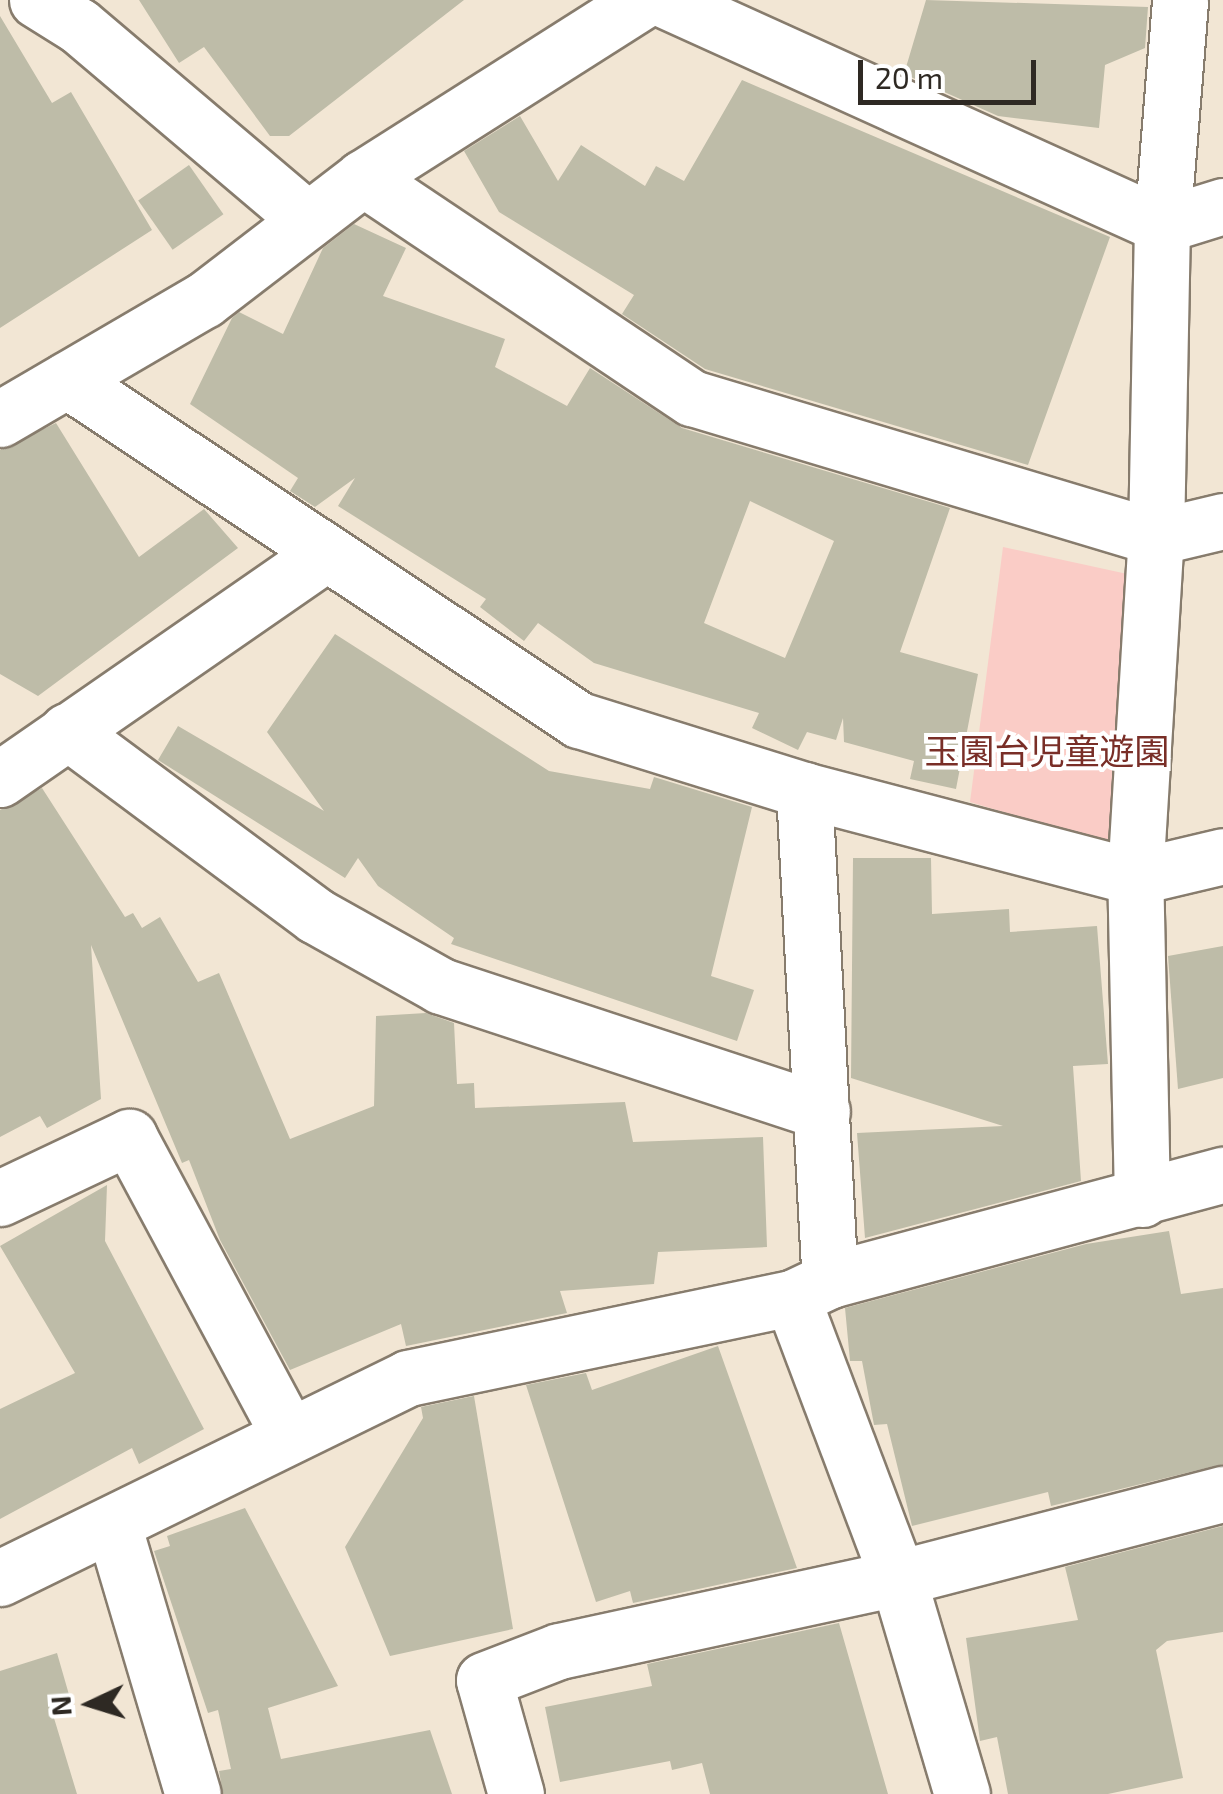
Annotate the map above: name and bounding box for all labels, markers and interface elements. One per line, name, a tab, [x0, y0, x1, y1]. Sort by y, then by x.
scale bar	[863, 40, 1040, 102]
text: 20 m	[875, 59, 943, 95]
park label: 玉園台児童遊園	[925, 729, 1169, 771]
north arrow	[40, 1654, 140, 1754]
text: N	[42, 1695, 78, 1717]

